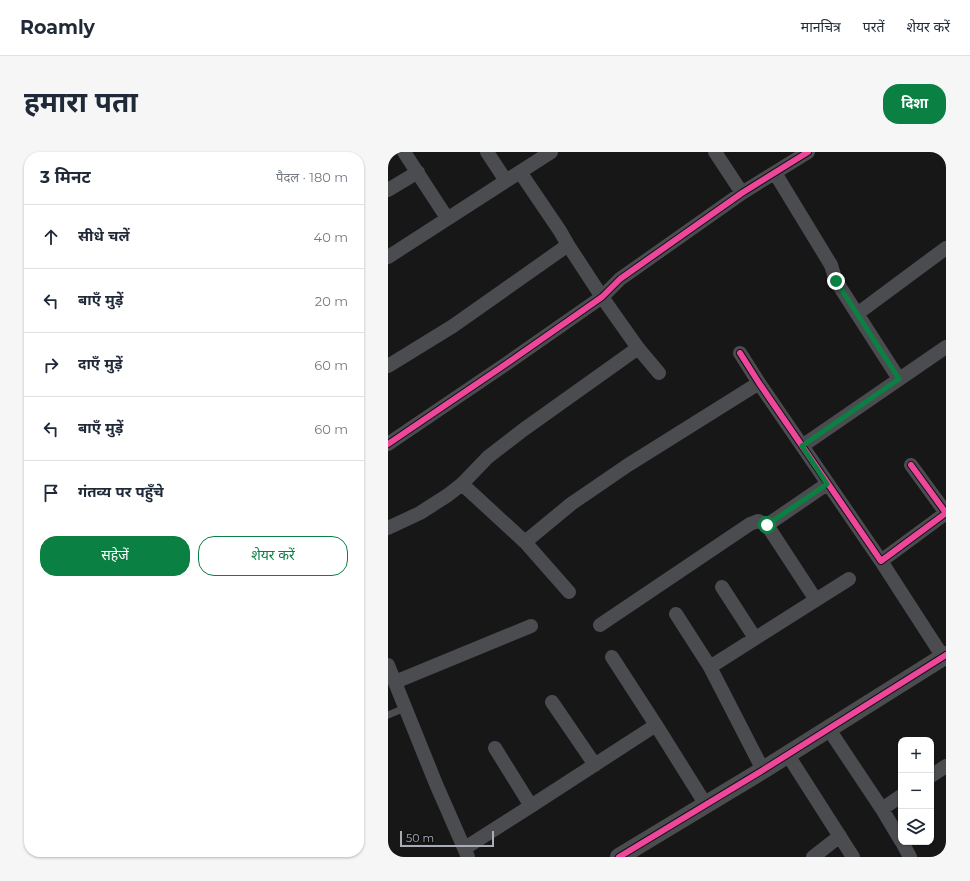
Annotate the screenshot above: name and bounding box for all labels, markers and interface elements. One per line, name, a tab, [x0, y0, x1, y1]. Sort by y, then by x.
text: Roamly	[20, 16, 95, 39]
text: मानचित्र	[801, 18, 841, 36]
text: परतें	[863, 18, 884, 36]
text: शेयर करें	[906, 18, 950, 36]
button: दिशा	[883, 84, 946, 124]
text: हमारा पता	[24, 85, 138, 119]
text: 3 मिनट	[40, 167, 91, 187]
text: पैदल · 180 m	[276, 169, 348, 185]
icon: ahead	[40, 226, 62, 248]
text: सीधे चलें	[78, 226, 130, 245]
text: 40 m	[314, 229, 348, 245]
route end	[827, 272, 845, 290]
icon: left	[40, 290, 62, 312]
text: बाएँ मुड़ें	[78, 290, 123, 309]
text: 20 m	[315, 293, 348, 309]
icon: right	[40, 354, 62, 376]
text: दाएँ मुड़ें	[78, 354, 123, 373]
text: 60 m	[314, 357, 348, 373]
icon: left	[40, 418, 62, 440]
text: बाएँ मुड़ें	[78, 418, 123, 437]
text: 60 m	[314, 421, 348, 437]
icon: arrive	[40, 482, 62, 504]
text: गंतव्य पर पहुँचे	[78, 482, 164, 501]
route start	[758, 516, 776, 534]
button: सहेजें	[40, 536, 190, 576]
button: शेयर करें	[198, 536, 348, 576]
map controls	[898, 737, 934, 845]
button: +	[898, 737, 934, 773]
button: −	[898, 773, 934, 809]
button: layers	[898, 809, 934, 845]
scale bar	[400, 829, 494, 848]
text: 50 m	[406, 831, 434, 845]

